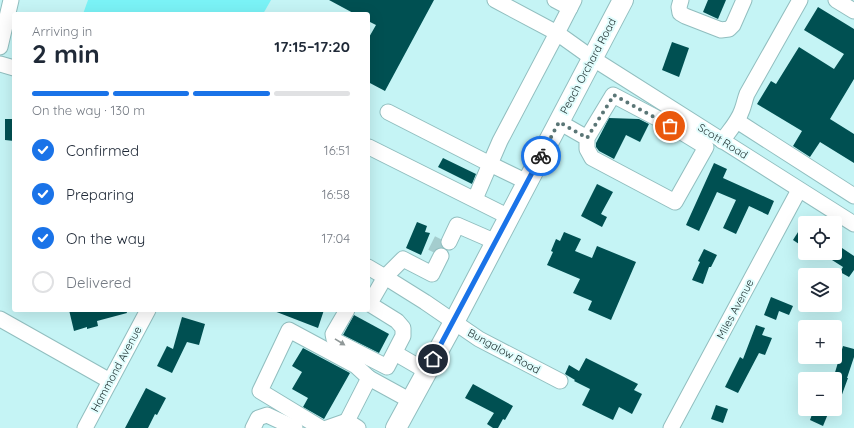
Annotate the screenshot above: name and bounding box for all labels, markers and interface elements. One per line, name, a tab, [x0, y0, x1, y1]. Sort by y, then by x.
street label: Peach Orchard Road	[557, 16, 619, 116]
text: Arriving in	[32, 23, 92, 39]
text: 2 min	[32, 37, 100, 70]
text: 17:15–17:20	[274, 37, 350, 56]
text: On the way · 130 m	[32, 102, 145, 118]
pin	[653, 109, 687, 143]
icon: bag	[659, 115, 681, 137]
street label: Scott Road	[695, 120, 751, 162]
courier	[521, 136, 561, 176]
icon: check	[32, 139, 54, 161]
text: Confirmed	[66, 141, 139, 160]
text: 16:51	[324, 142, 350, 158]
icon: bike	[530, 145, 552, 167]
icon: check	[32, 183, 54, 205]
text: Preparing	[66, 185, 134, 204]
text: 16:58	[322, 186, 350, 202]
map controls	[798, 216, 842, 416]
button: locate	[798, 216, 842, 260]
icon: check	[32, 227, 54, 249]
text: On the way	[66, 229, 145, 248]
text: 17:04	[322, 230, 350, 246]
button: layers	[798, 268, 842, 312]
text: Delivered	[66, 273, 131, 292]
street label: Miles Avenue	[713, 277, 757, 341]
button: +	[798, 320, 842, 364]
street label: Hammond Avenue	[88, 324, 144, 414]
street label: Bungalow Road	[465, 325, 543, 377]
one-way arrow	[335, 338, 345, 346]
pin	[416, 342, 450, 376]
icon: home	[422, 348, 444, 370]
button: −	[798, 372, 842, 416]

